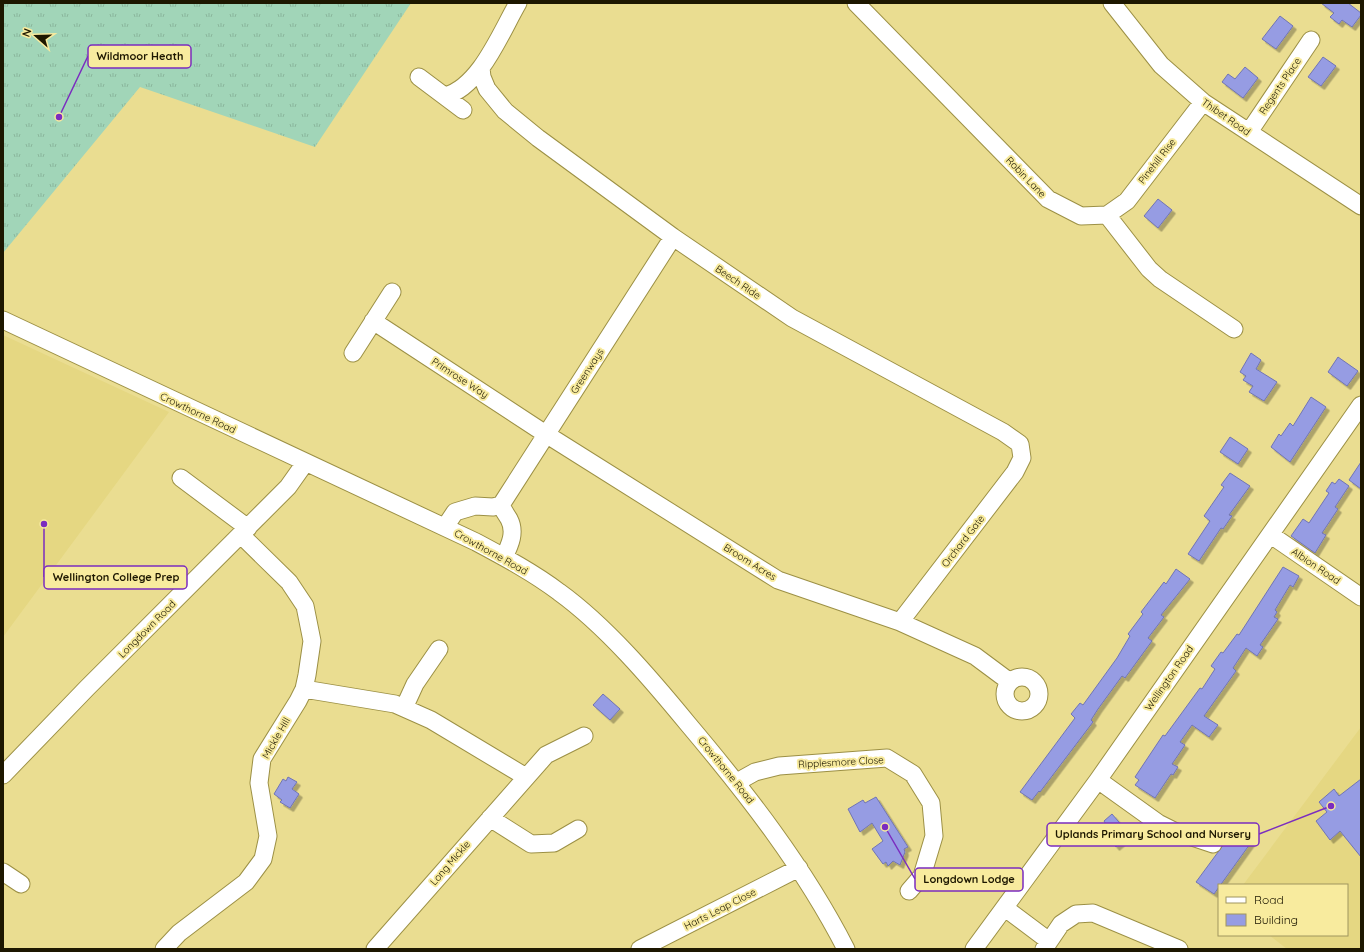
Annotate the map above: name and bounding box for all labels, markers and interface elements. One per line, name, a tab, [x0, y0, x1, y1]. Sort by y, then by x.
north arrow	[16, 16, 56, 56]
text: N	[19, 26, 35, 39]
callout: Wildmoor Heath	[88, 45, 191, 68]
text: Wildmoor Heath	[97, 49, 183, 63]
street label: Regents Place	[1256, 55, 1304, 117]
street label: Thibet Road	[1199, 95, 1253, 139]
street label: Pinehill Rise	[1135, 136, 1179, 186]
street label: Robin Lane	[1003, 154, 1049, 201]
street label: Beech Ride	[713, 262, 763, 302]
street label: Greenways	[568, 346, 607, 396]
street label: Primrose Way	[429, 355, 491, 401]
street label: Crowthorne Road	[158, 390, 238, 436]
street label: Orchard Gate	[939, 512, 988, 570]
street label: Crowthorne Road	[452, 526, 530, 578]
street label: Broom Acres	[721, 541, 779, 583]
street label: Albion Road	[1289, 545, 1343, 587]
callout: Wellington College Prep	[44, 566, 187, 589]
text: Wellington College Prep	[53, 570, 179, 584]
street label: Longdown Road	[115, 597, 179, 661]
street label: Wellington Road	[1142, 643, 1196, 713]
street label: Mickle Hill	[259, 715, 293, 761]
street label: Crowthorne Road	[695, 734, 757, 806]
street label: Ripplesmore Close	[798, 753, 885, 771]
callout: Uplands Primary School and Nursery	[1047, 823, 1259, 846]
text: Uplands Primary School and Nursery	[1055, 827, 1251, 841]
street label: Long Mickle	[427, 838, 473, 888]
callout: Longdown Lodge	[915, 868, 1023, 891]
text: Longdown Lodge	[923, 872, 1015, 886]
legend	[1218, 884, 1348, 936]
street label: Harts Leap Close	[682, 885, 758, 933]
text: Road	[1254, 892, 1284, 907]
text: Building	[1254, 912, 1298, 927]

